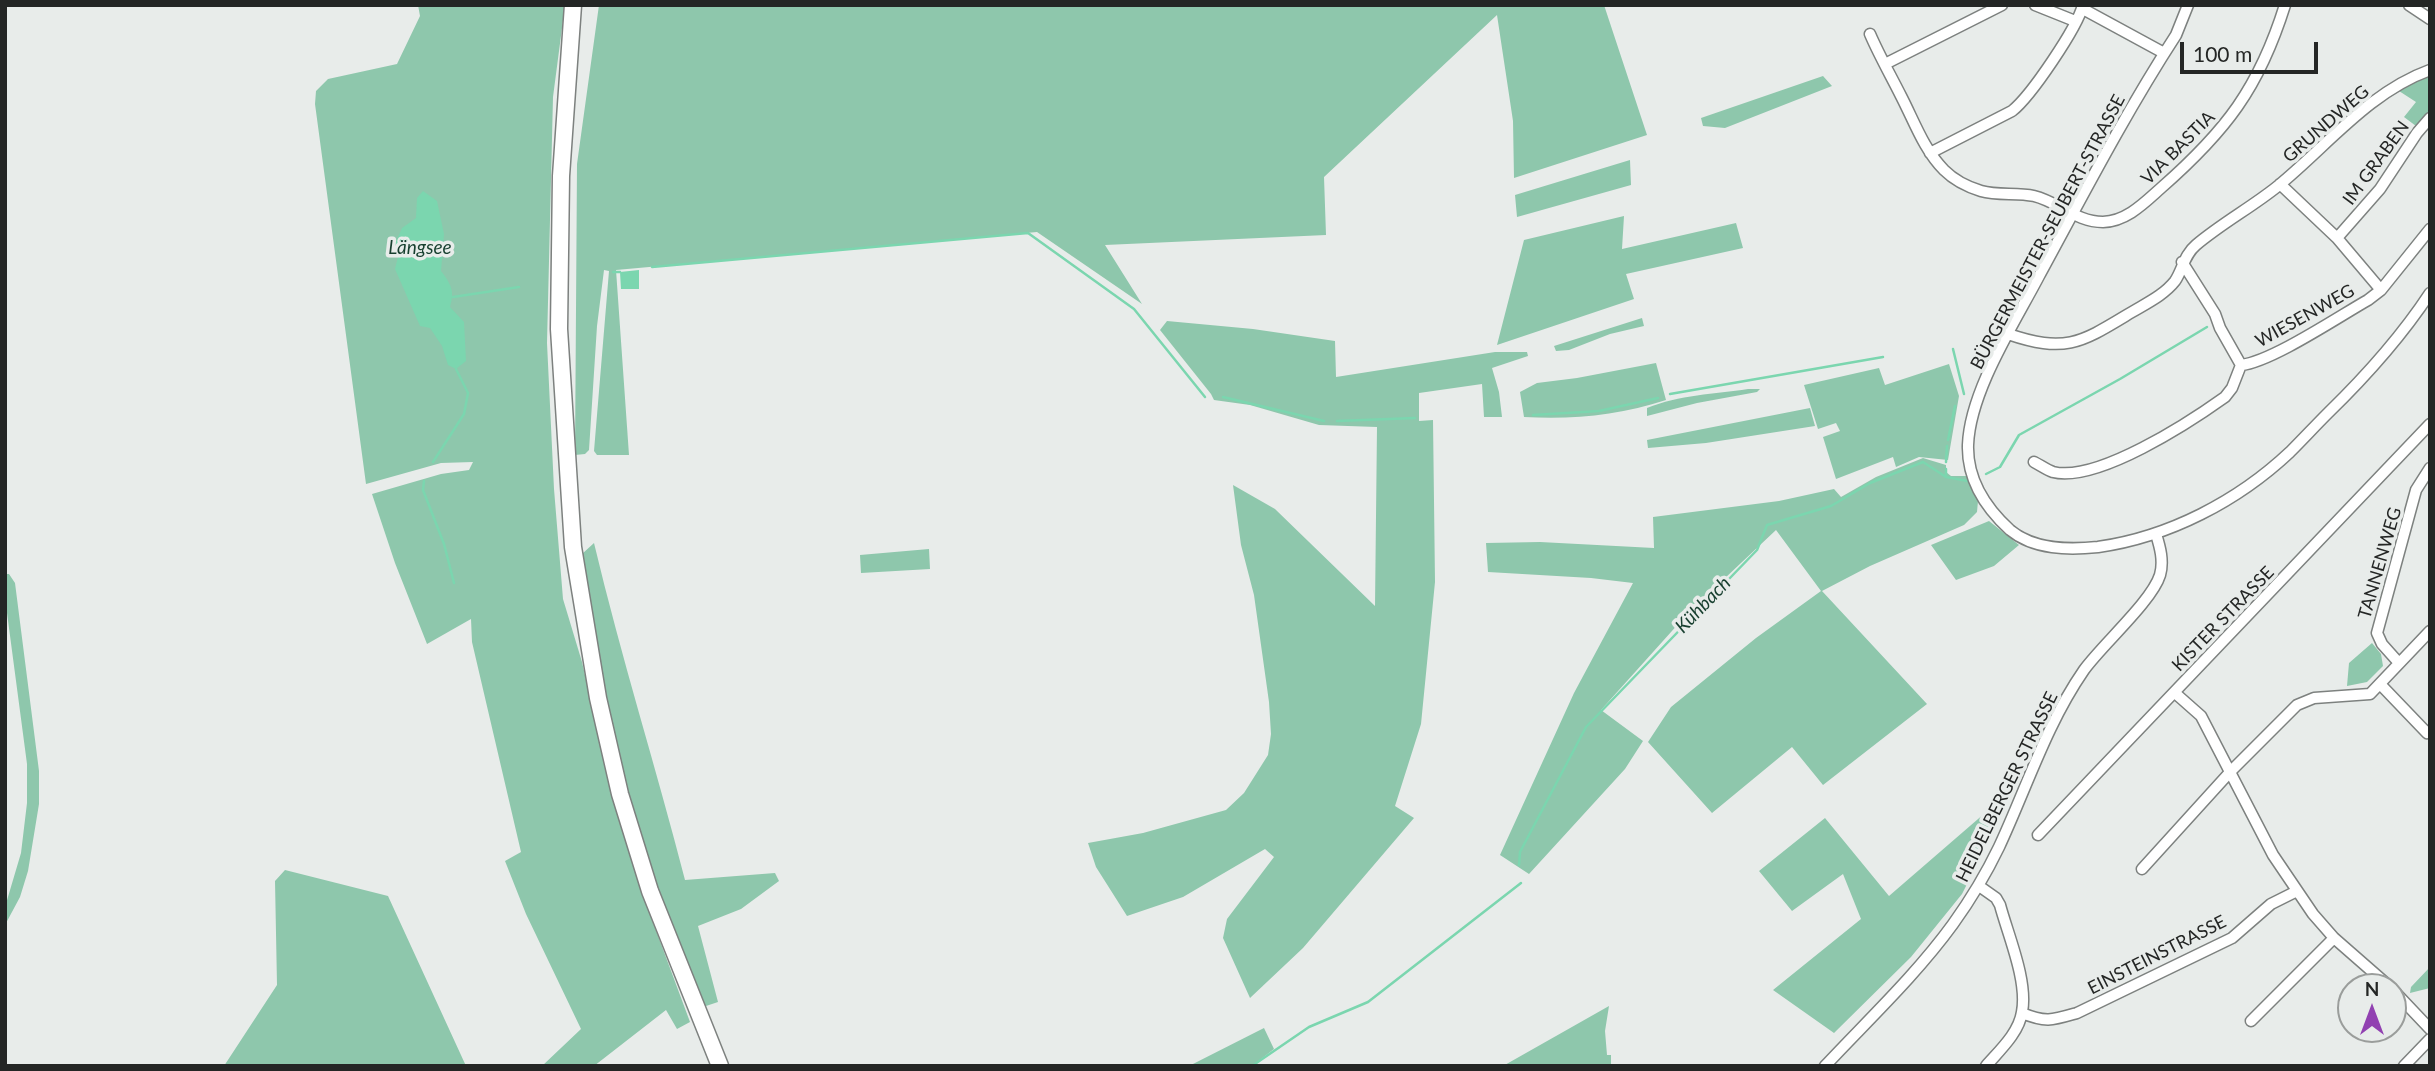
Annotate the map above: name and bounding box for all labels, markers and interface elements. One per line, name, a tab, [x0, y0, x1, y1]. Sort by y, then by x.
scale bar	[2183, 28, 2321, 72]
text: 100 m	[2193, 41, 2252, 66]
street label: GRUNDWEG	[2279, 81, 2373, 167]
street label: BÜRGERMEISTER-SEUBERT-STRASSE	[1966, 91, 2130, 373]
street label: VIA BASTIA	[2137, 107, 2219, 189]
street label: IM GRABEN	[2338, 117, 2414, 209]
water label: Längsee	[388, 237, 452, 259]
street label: WIESENWEG	[2252, 280, 2358, 352]
street label: TANNENWEG	[2354, 505, 2406, 621]
street label: KISTER STRASSE	[2168, 562, 2278, 676]
water label: Kühbach	[1671, 572, 1735, 638]
street label: HEIDELBERGER STRASSE	[1952, 688, 2062, 886]
street label: EINSTEINSTRASSE	[2084, 911, 2230, 999]
north arrow	[2337, 973, 2407, 1043]
text: N	[2365, 977, 2379, 1000]

